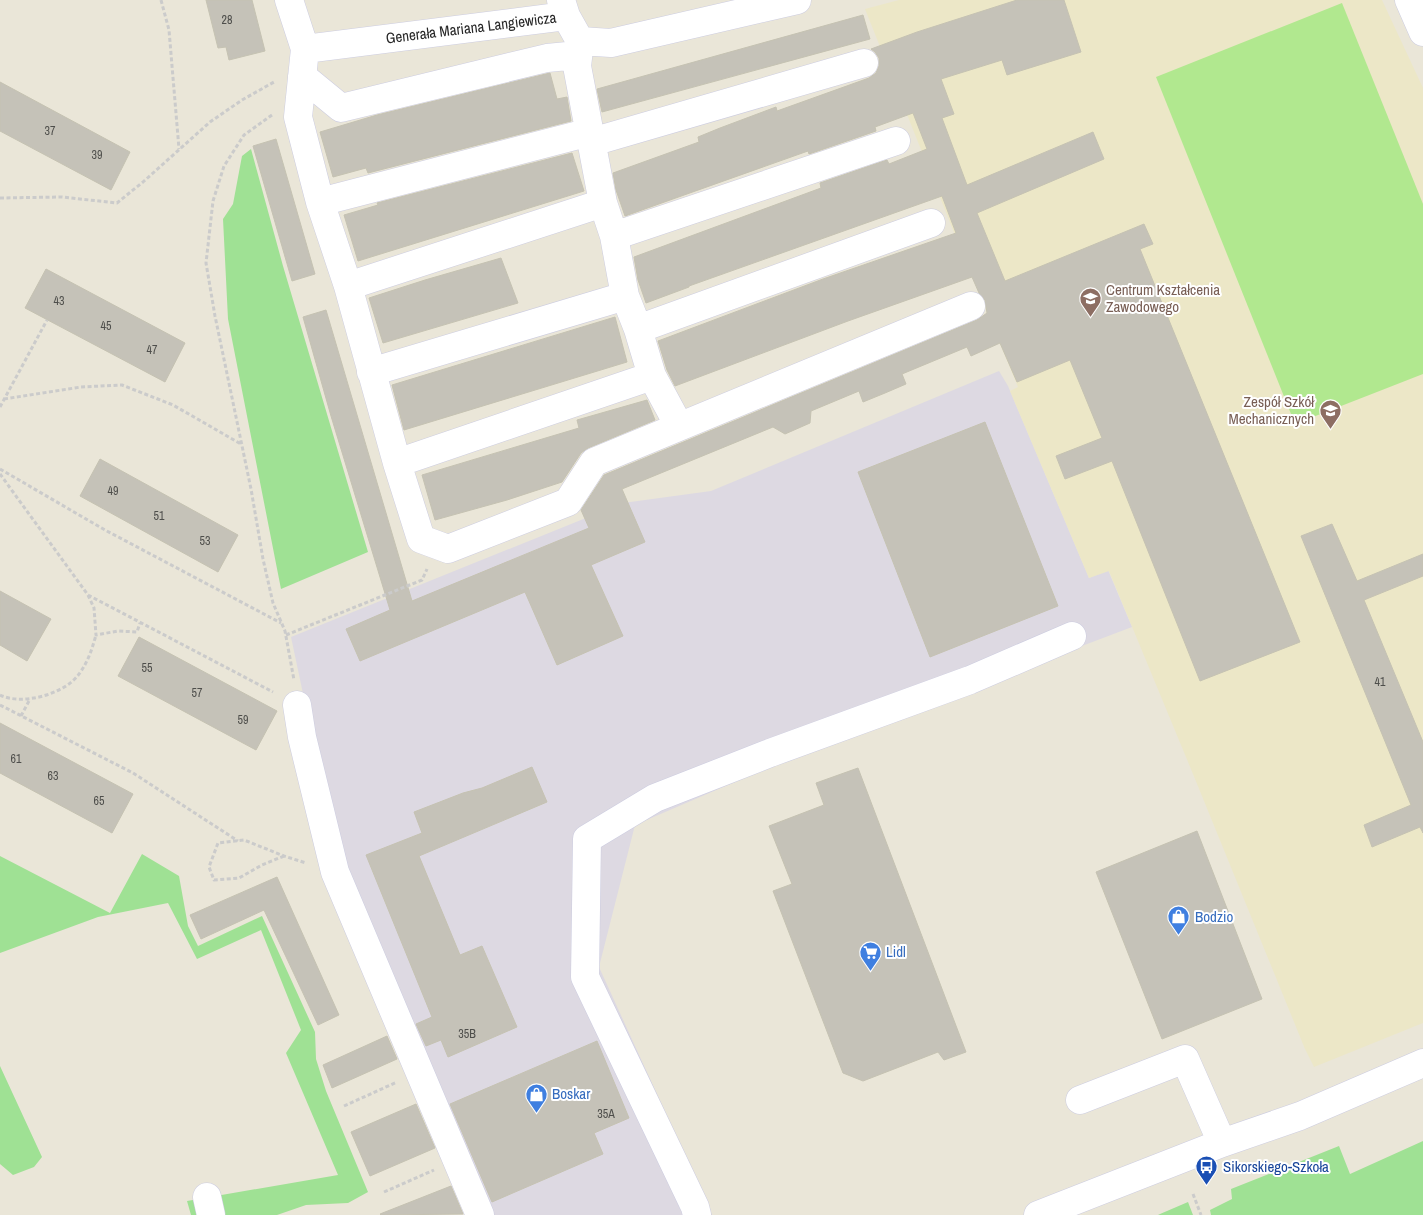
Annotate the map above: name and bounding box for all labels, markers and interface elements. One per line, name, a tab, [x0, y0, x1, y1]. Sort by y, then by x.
street label: Generała Mariana Langiewicza	[384, 7, 558, 48]
house number: 28	[222, 12, 232, 28]
house number: 37	[45, 123, 56, 139]
house number: 39	[92, 147, 102, 163]
place label: Centrum Kształcenia Zawodowego	[1106, 279, 1220, 317]
school or university icon: Centrum Kształcenia Zawodowego	[1078, 287, 1102, 318]
house number: 43	[54, 293, 64, 309]
house number: 45	[101, 318, 112, 334]
house number: 47	[147, 342, 158, 358]
place label: Zespół Szkół Mechanicznych	[1229, 391, 1315, 429]
school or university icon: Zespół Szkół Mechanicznych	[1318, 399, 1342, 430]
house number: 49	[108, 483, 118, 499]
house number: 51	[154, 508, 165, 524]
house number: 53	[200, 533, 210, 549]
house number: 55	[142, 660, 153, 676]
house number: 41	[1375, 674, 1386, 690]
house number: 57	[192, 685, 203, 701]
house number: 59	[238, 712, 248, 728]
house number: 61	[11, 751, 22, 767]
house number: 63	[48, 768, 58, 784]
house number: 65	[94, 793, 105, 809]
shop icon: Bodzio	[1167, 905, 1191, 936]
place label: Bodzio	[1195, 906, 1233, 927]
supermarket icon: Lidl	[858, 940, 882, 971]
place label: Lidl	[886, 941, 906, 962]
house number: 35B	[458, 1026, 476, 1042]
shop icon: Boskar	[524, 1082, 548, 1113]
place label: Boskar	[552, 1083, 590, 1104]
house number: 35A	[597, 1106, 615, 1122]
bus stop icon: Sikorskiego-Szkoła	[1195, 1155, 1219, 1186]
place label: Sikorskiego-Szkoła	[1223, 1156, 1329, 1177]

